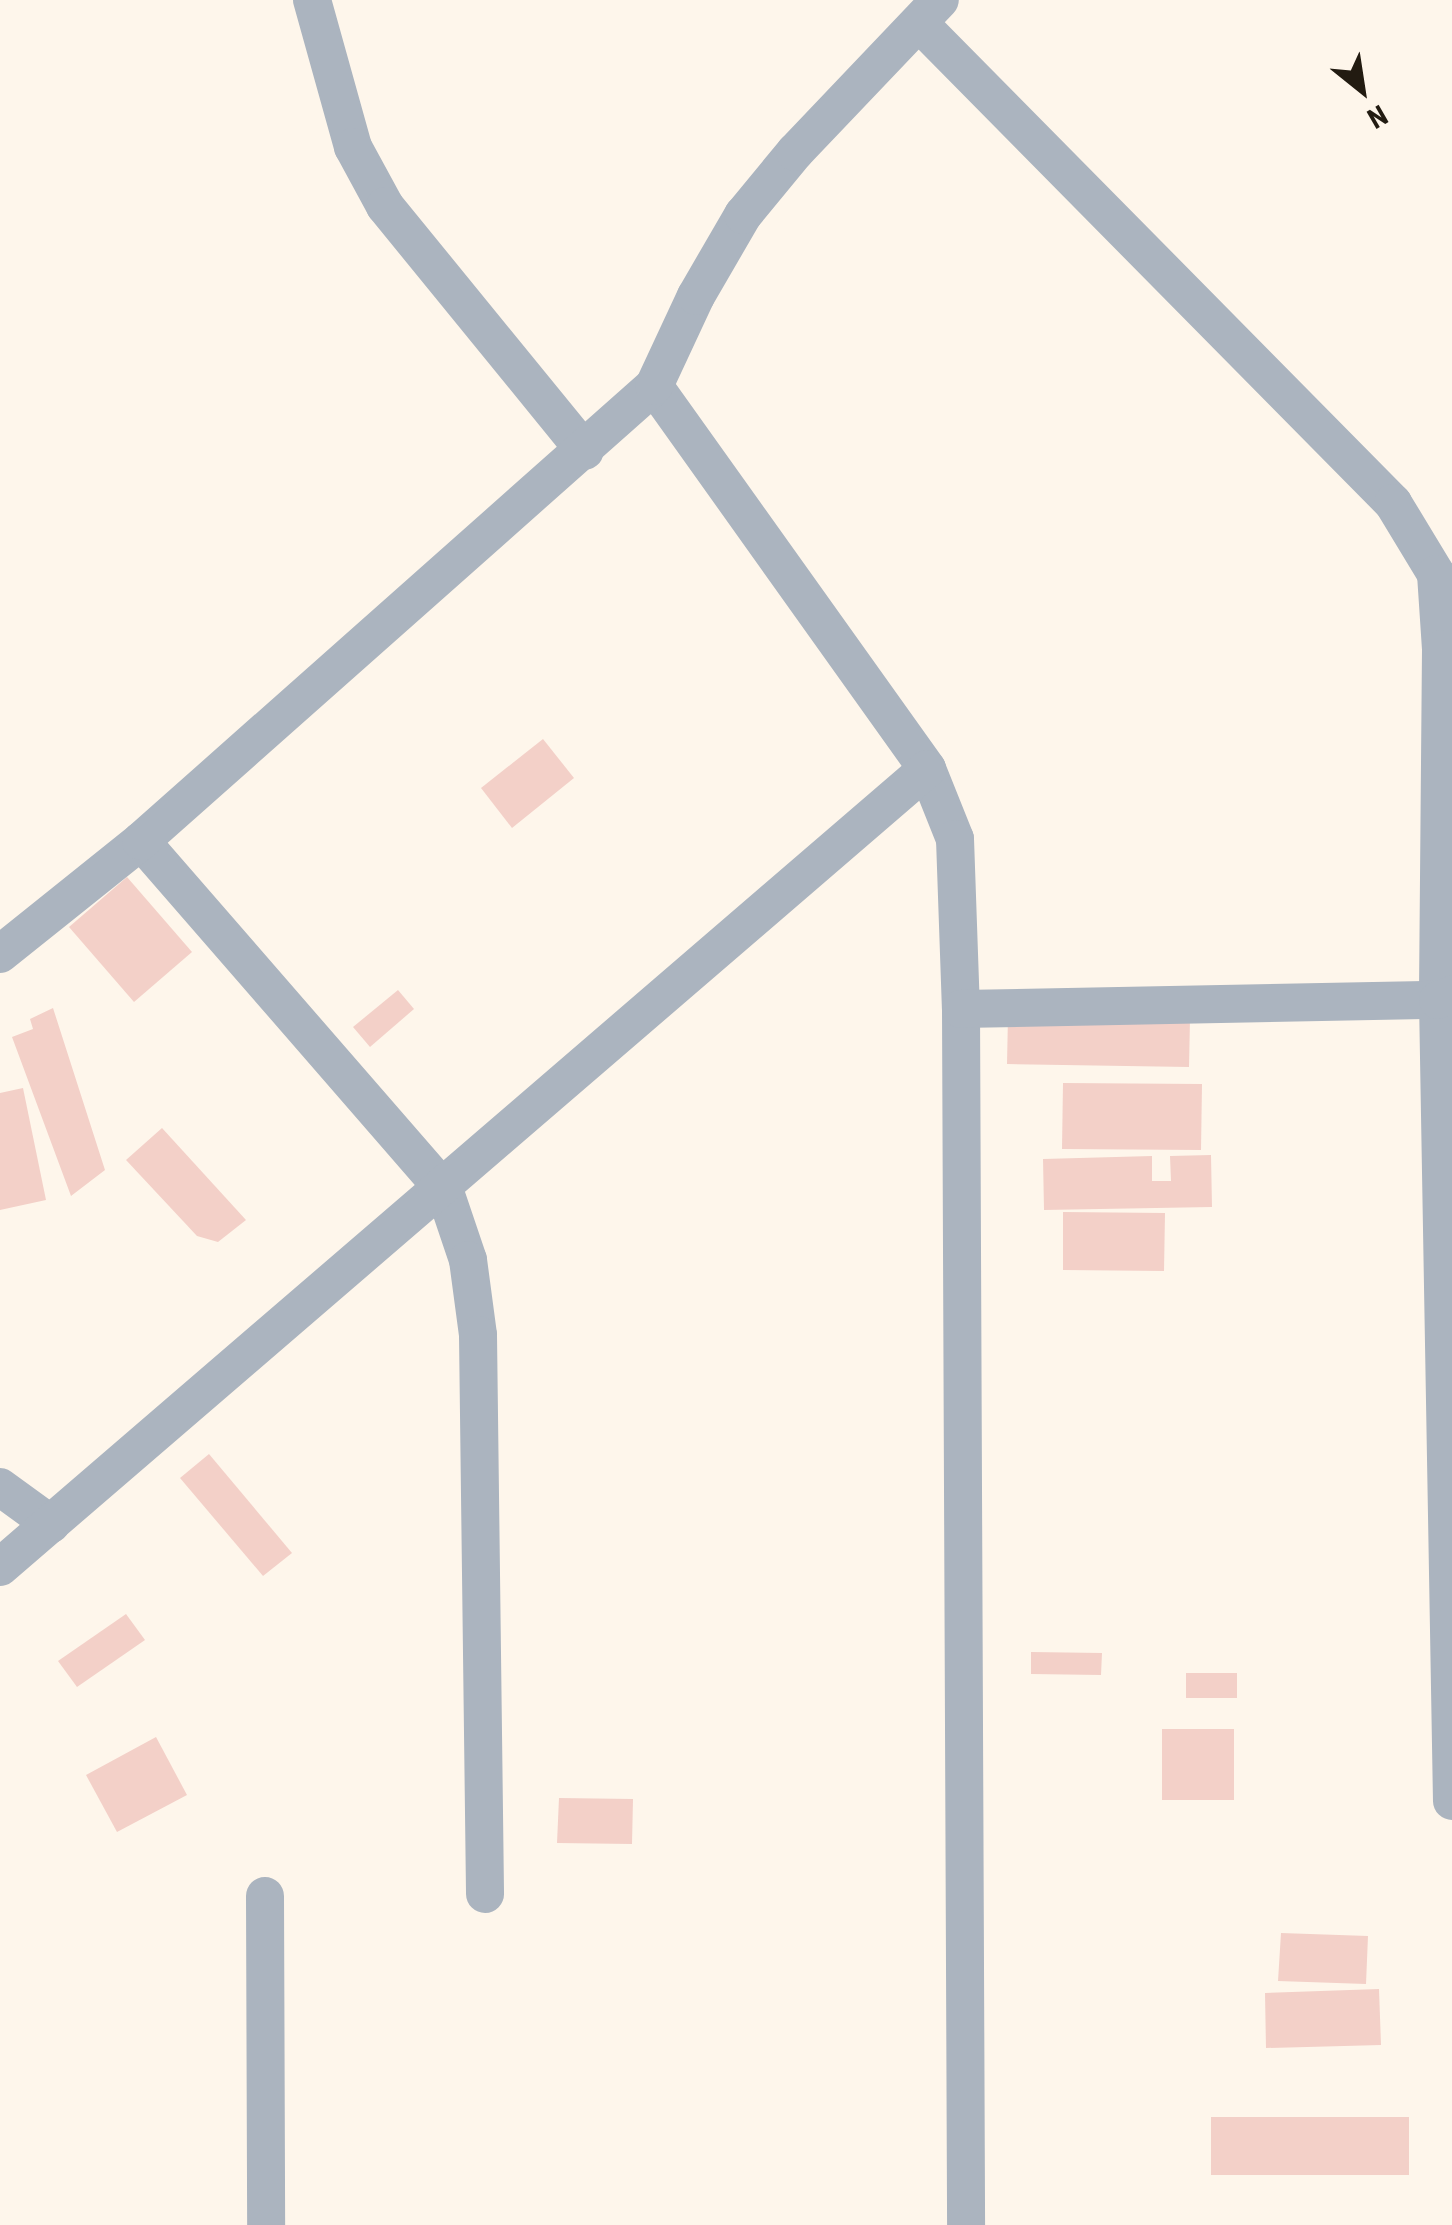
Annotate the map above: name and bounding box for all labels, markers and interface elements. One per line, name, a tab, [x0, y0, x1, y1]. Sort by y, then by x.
north arrow	[1312, 40, 1412, 140]
text: N	[1362, 98, 1393, 135]

